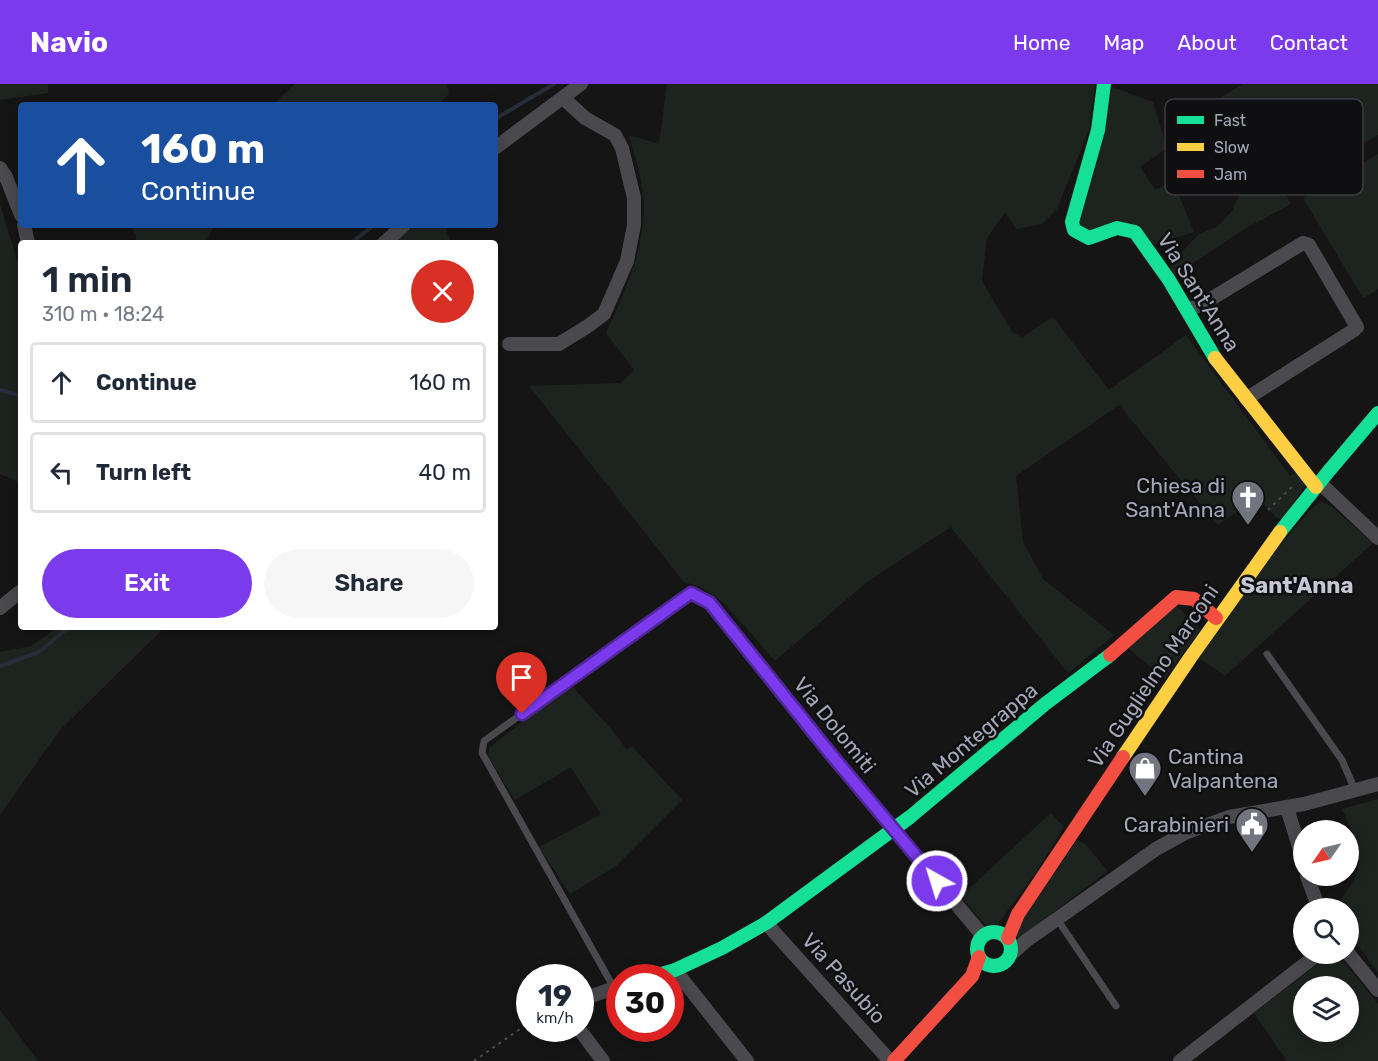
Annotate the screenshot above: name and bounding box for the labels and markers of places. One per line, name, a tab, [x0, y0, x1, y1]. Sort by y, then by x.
place label: Chiesa di Sant'Anna	[1125, 473, 1225, 522]
church icon: Chiesa di Sant'Anna	[1230, 479, 1266, 526]
pin	[496, 652, 547, 714]
place label: Cantina Valpantena	[1168, 744, 1278, 793]
shop icon: Cantina Valpantena	[1127, 750, 1163, 797]
public building icon: Carabinieri	[1234, 806, 1270, 853]
place label: Carabinieri	[1124, 812, 1229, 837]

